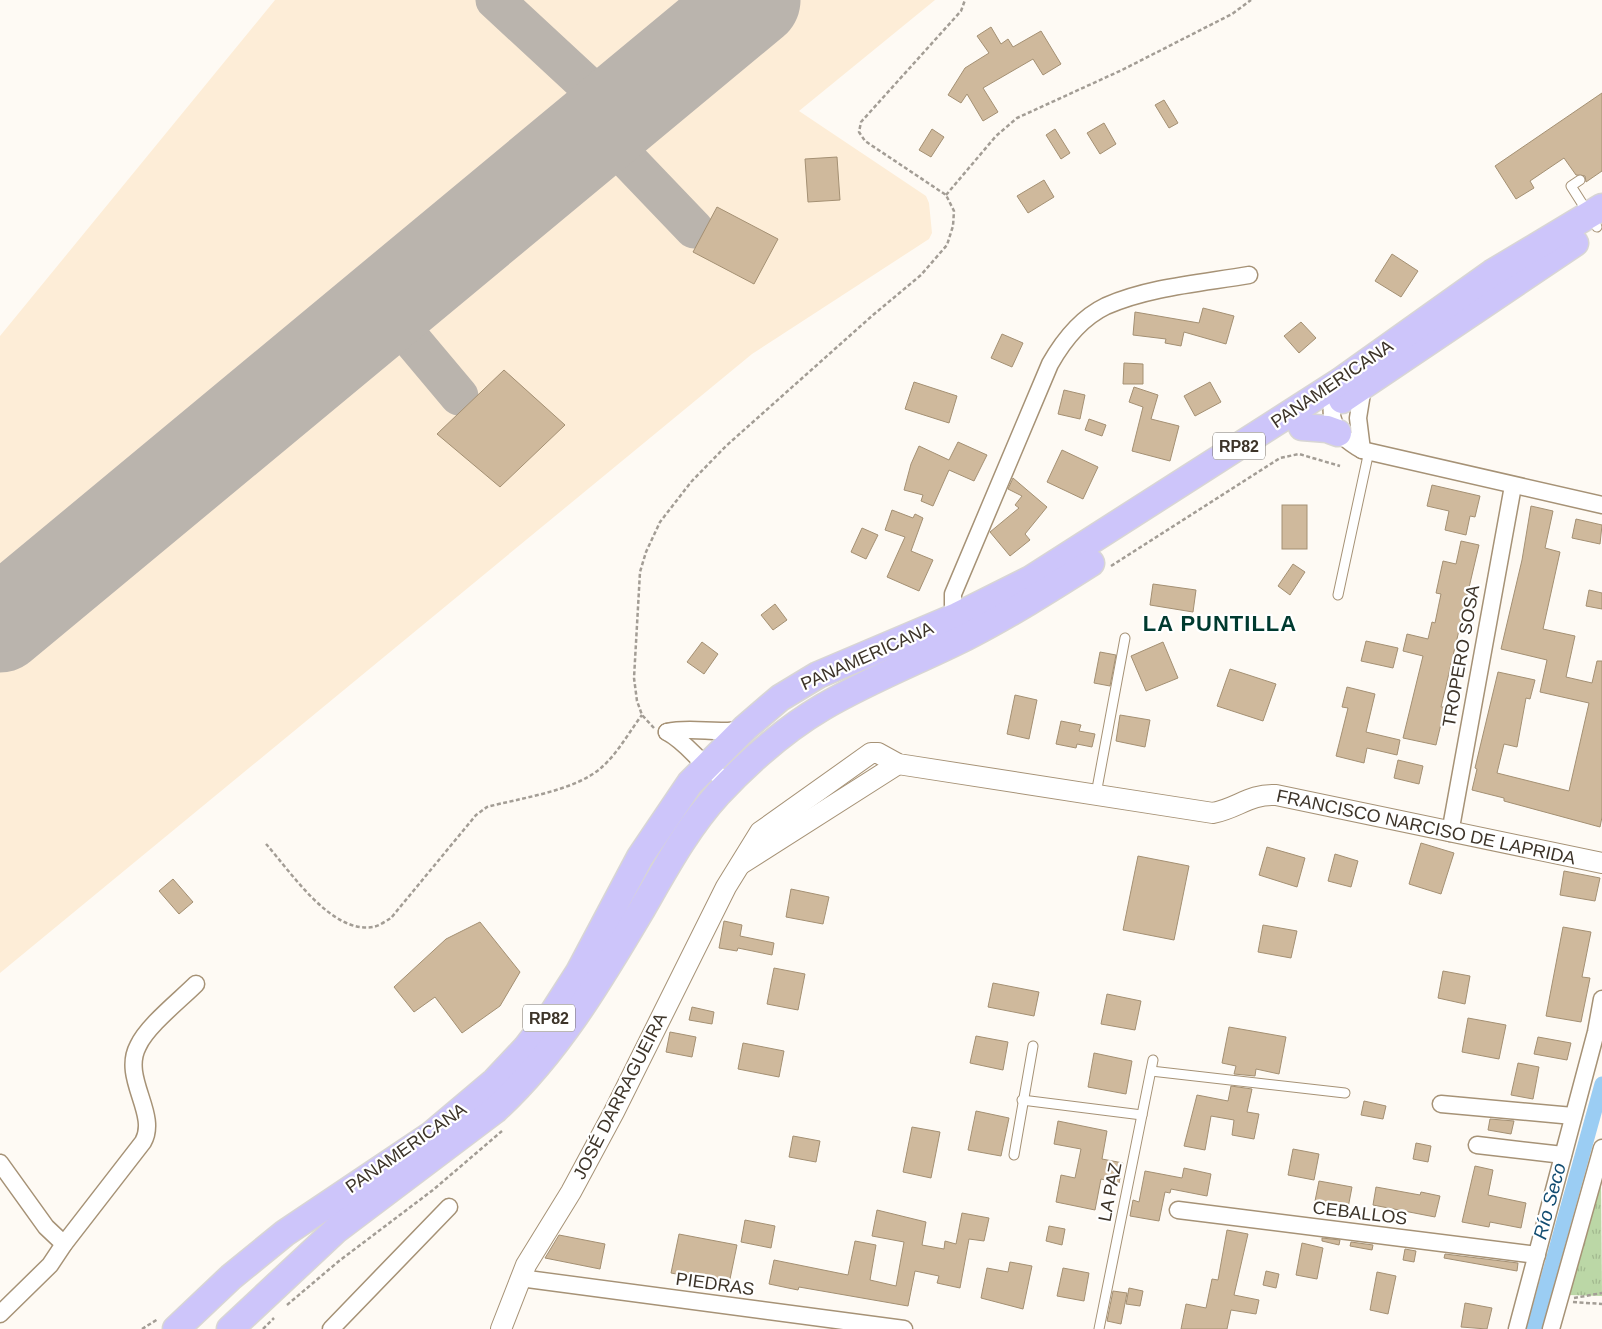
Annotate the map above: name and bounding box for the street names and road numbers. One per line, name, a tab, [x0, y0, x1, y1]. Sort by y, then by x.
street label: PANAMERICANA	[1267, 336, 1397, 432]
road number: RP82	[1213, 432, 1265, 460]
street label: TROPERO SOSA	[1439, 583, 1483, 729]
street label: PANAMERICANA	[798, 618, 936, 694]
street label: FRANCISCO NARCISO DE LAPRIDA	[1275, 786, 1577, 868]
road number: RP82	[523, 1004, 575, 1032]
street label: JOSÉ DARRAGUEIRA	[569, 1009, 671, 1183]
street label: PANAMERICANA	[342, 1099, 470, 1197]
street label: LA PAZ	[1094, 1161, 1126, 1223]
street label: CEBALLOS	[1312, 1197, 1408, 1229]
street label: PIEDRAS	[674, 1269, 756, 1299]

